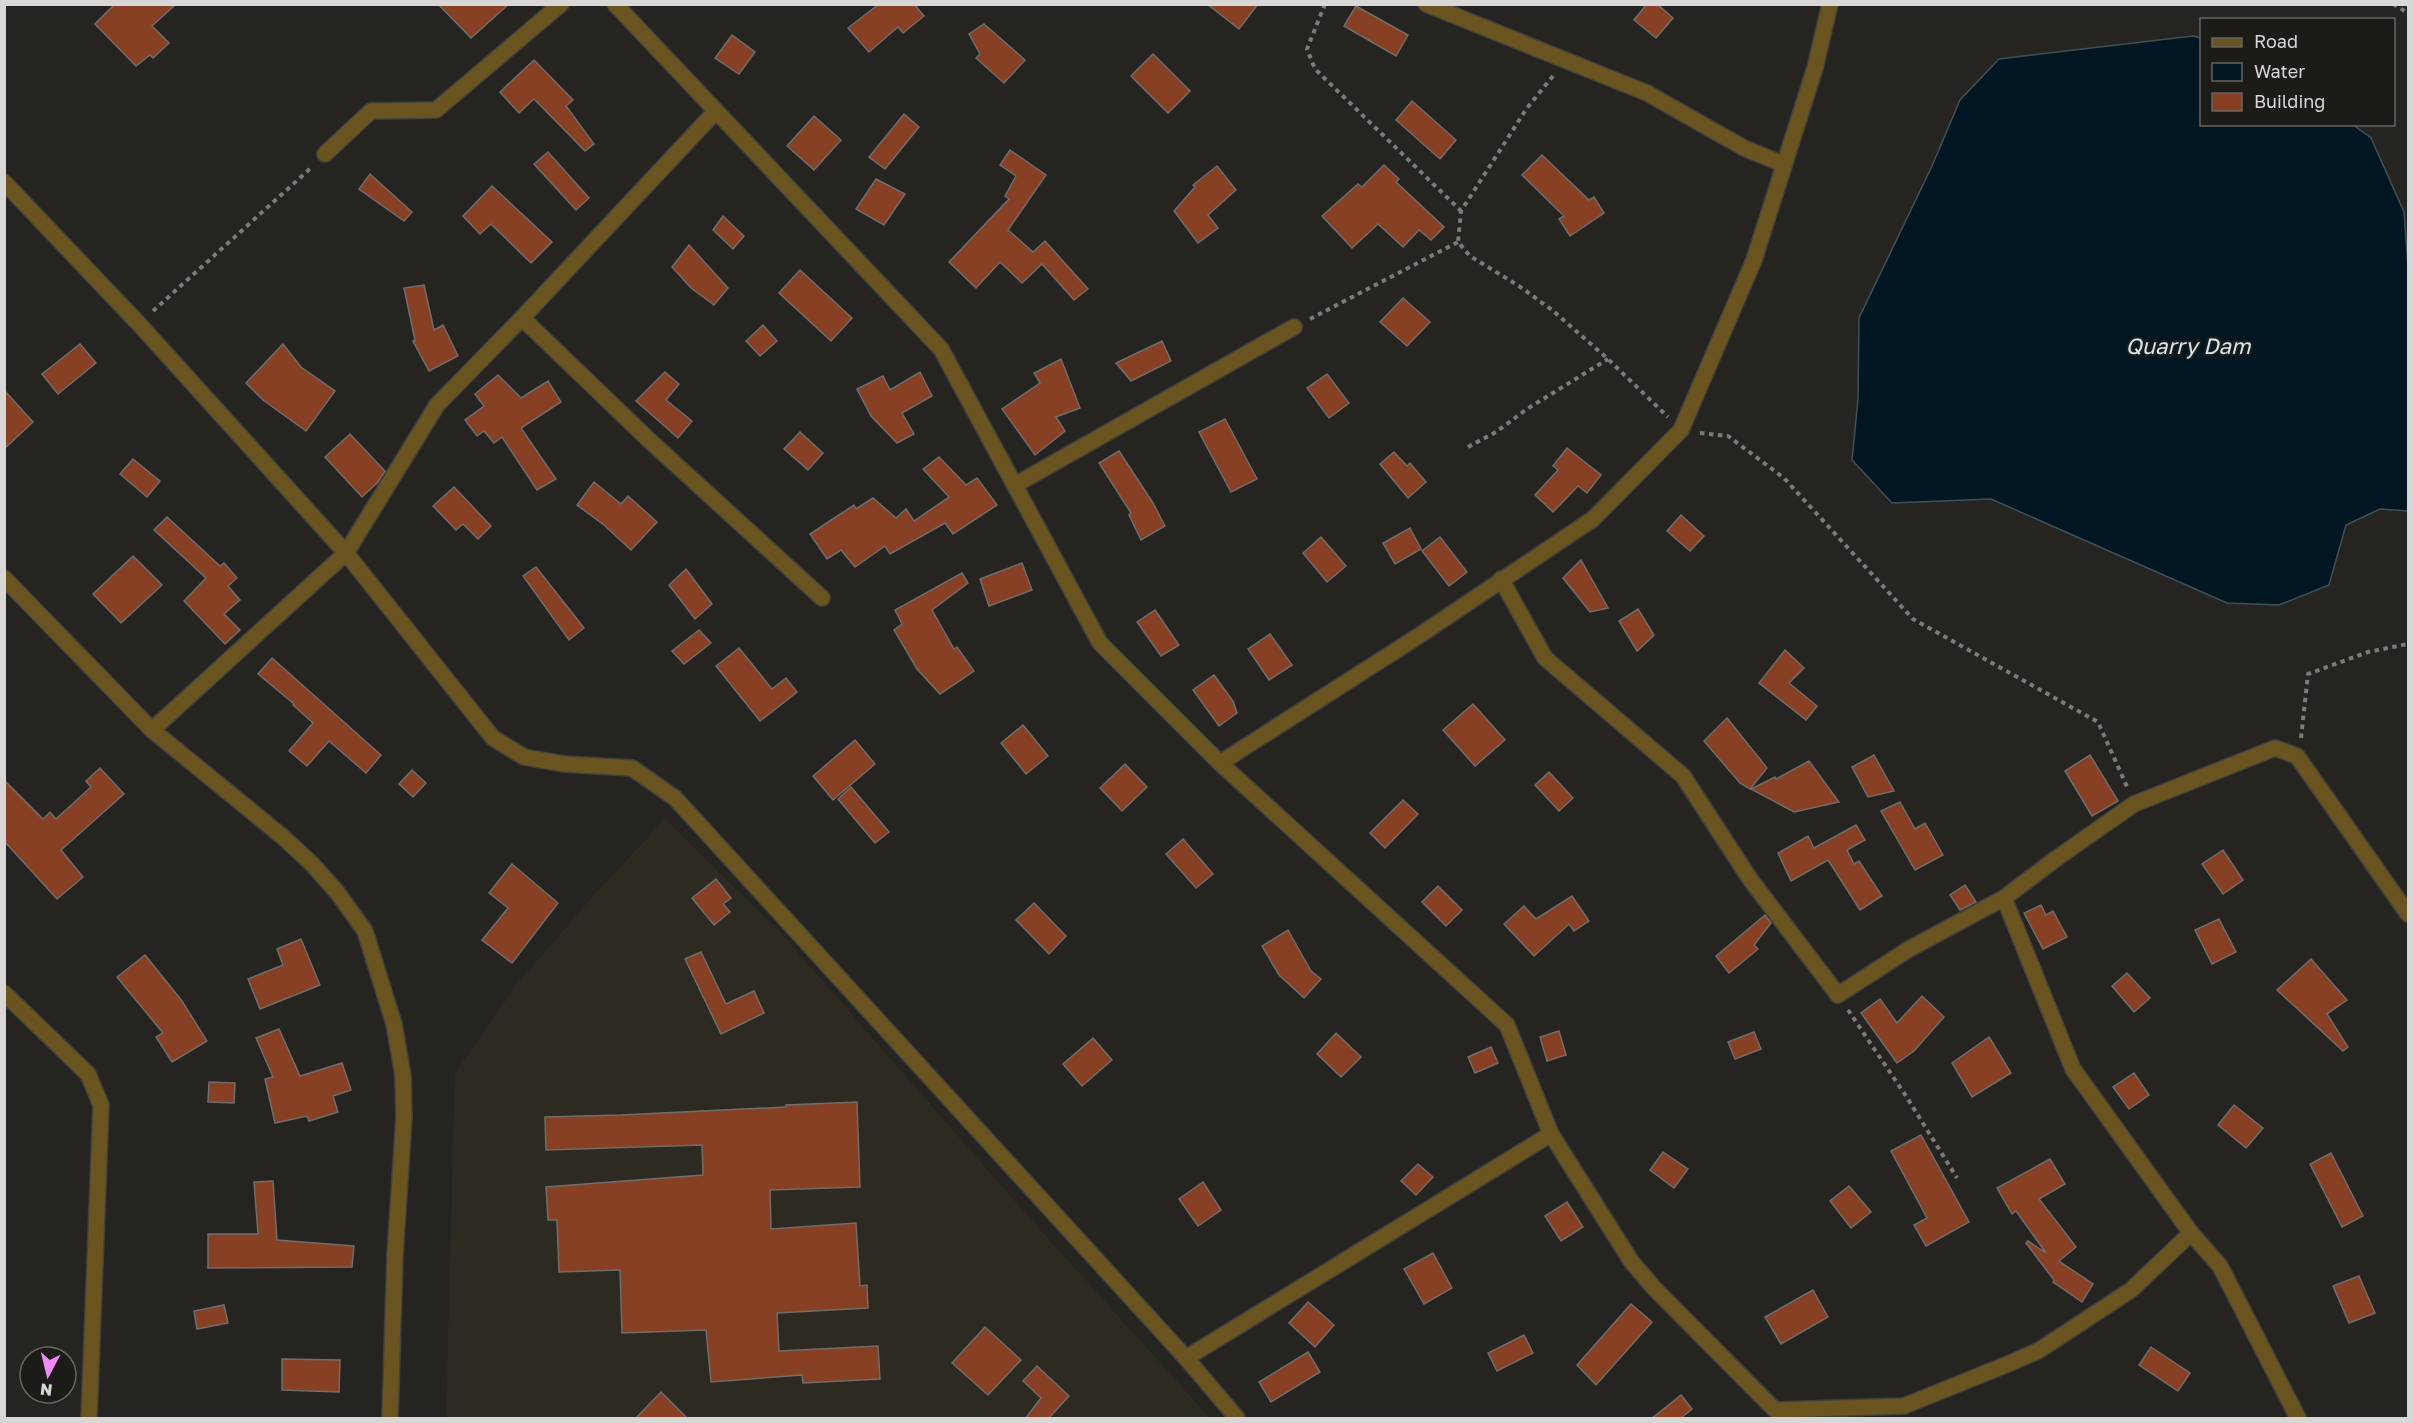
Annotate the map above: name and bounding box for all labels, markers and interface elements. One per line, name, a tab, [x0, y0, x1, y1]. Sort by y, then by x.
legend	[2200, 18, 2395, 126]
text: Road	[2254, 30, 2298, 52]
text: Water	[2254, 60, 2305, 82]
text: Building	[2254, 90, 2325, 112]
water label: Quarry Dam	[2126, 332, 2252, 359]
north arrow	[18, 1345, 78, 1405]
text: N	[39, 1379, 53, 1401]

